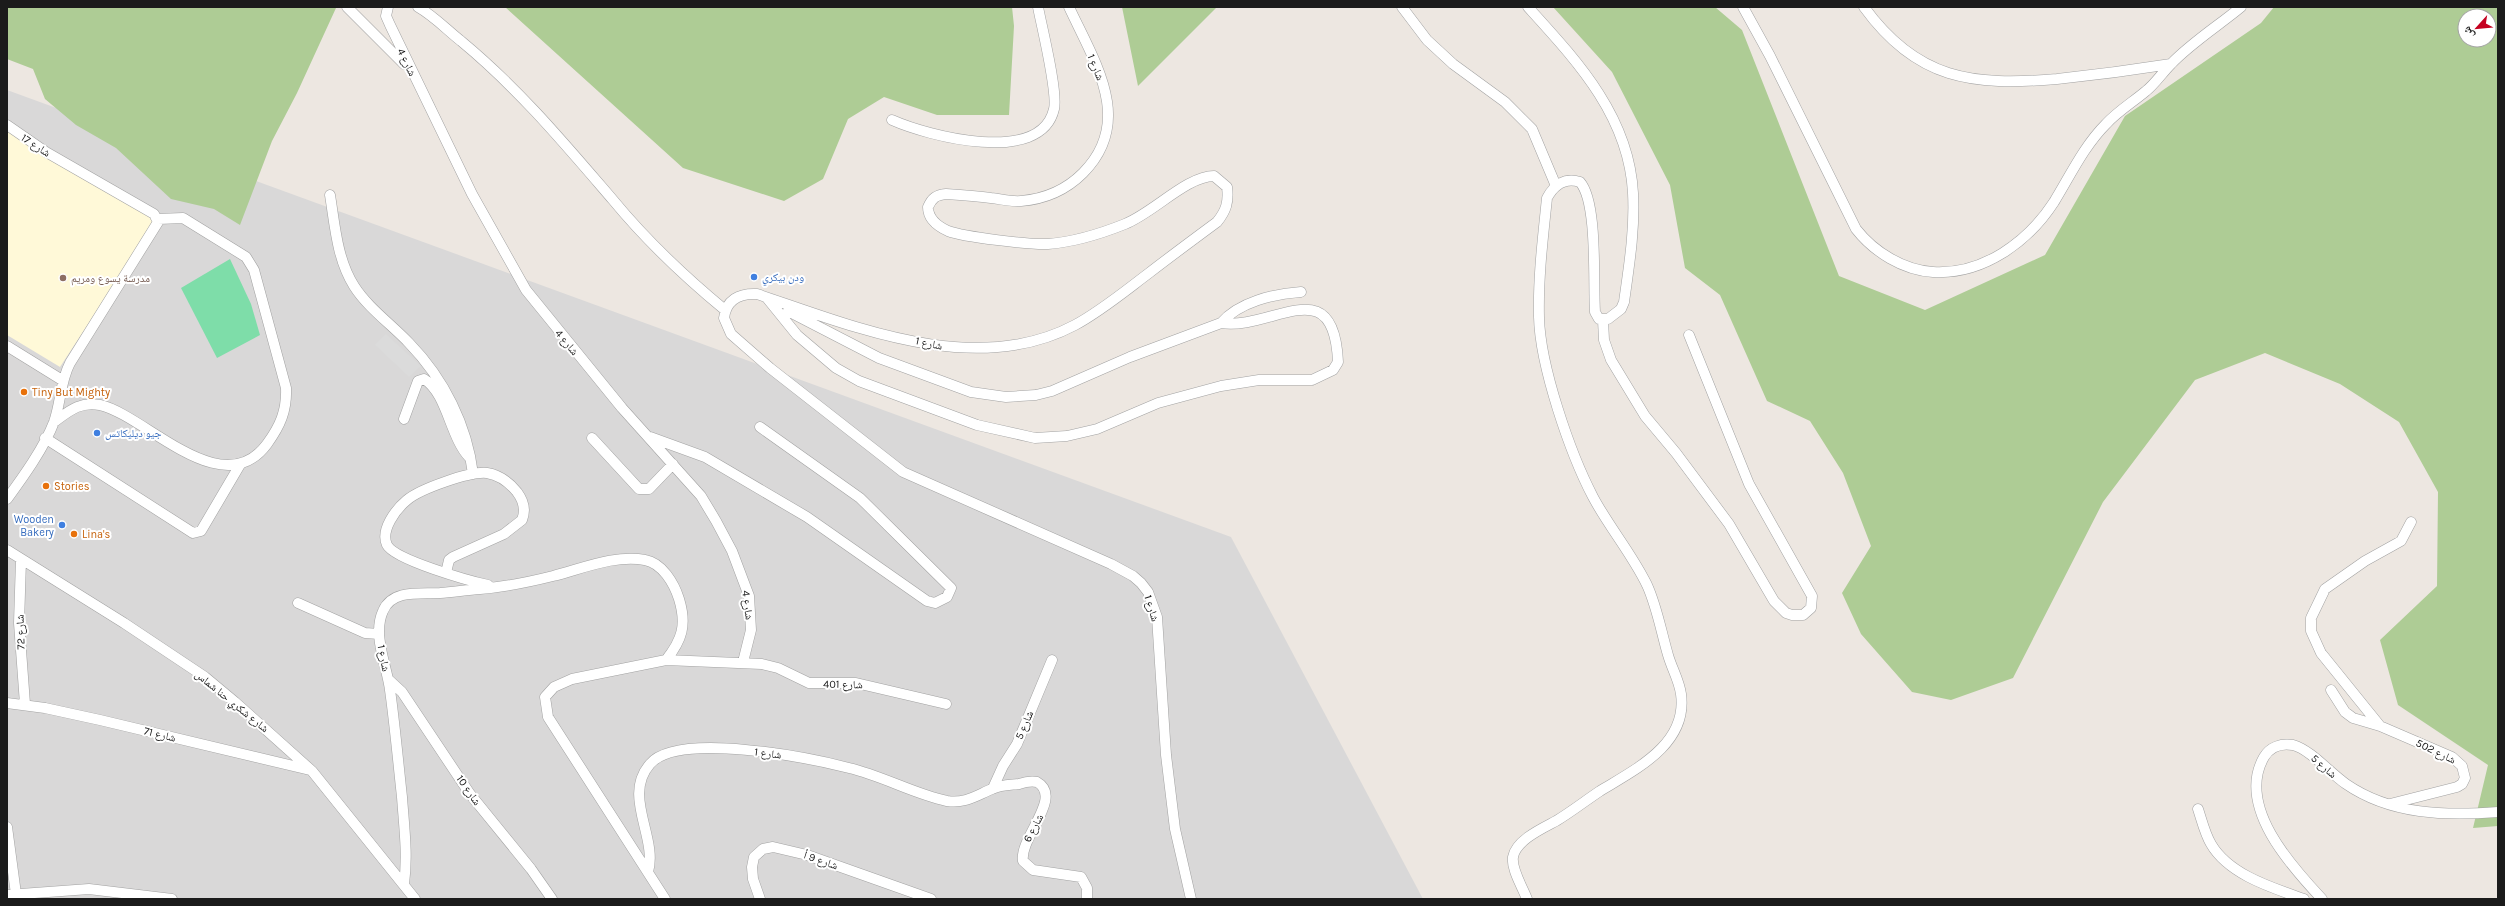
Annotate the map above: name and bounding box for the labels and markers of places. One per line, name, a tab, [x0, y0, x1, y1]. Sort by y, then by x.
place label: ودن بيكري	[762, 271, 804, 286]
place label: مدرسة يسوع ومريم	[71, 272, 150, 286]
marker: ودن بيكري	[749, 272, 759, 282]
marker: مدرسة يسوع ومريم	[58, 273, 68, 283]
place label: Tiny But Mighty	[32, 386, 110, 399]
marker: Tiny But Mighty	[19, 387, 29, 397]
place label: جيو ديليكاتس	[105, 427, 162, 440]
marker: جيو ديليكاتس	[92, 428, 102, 438]
place label: Stories	[54, 480, 90, 493]
marker: Stories	[41, 481, 51, 491]
place label: Wooden Bakery	[14, 513, 54, 539]
marker: Wooden Bakery	[57, 520, 67, 530]
place label: Lina's	[82, 528, 111, 541]
marker: Lina's	[69, 529, 79, 539]

